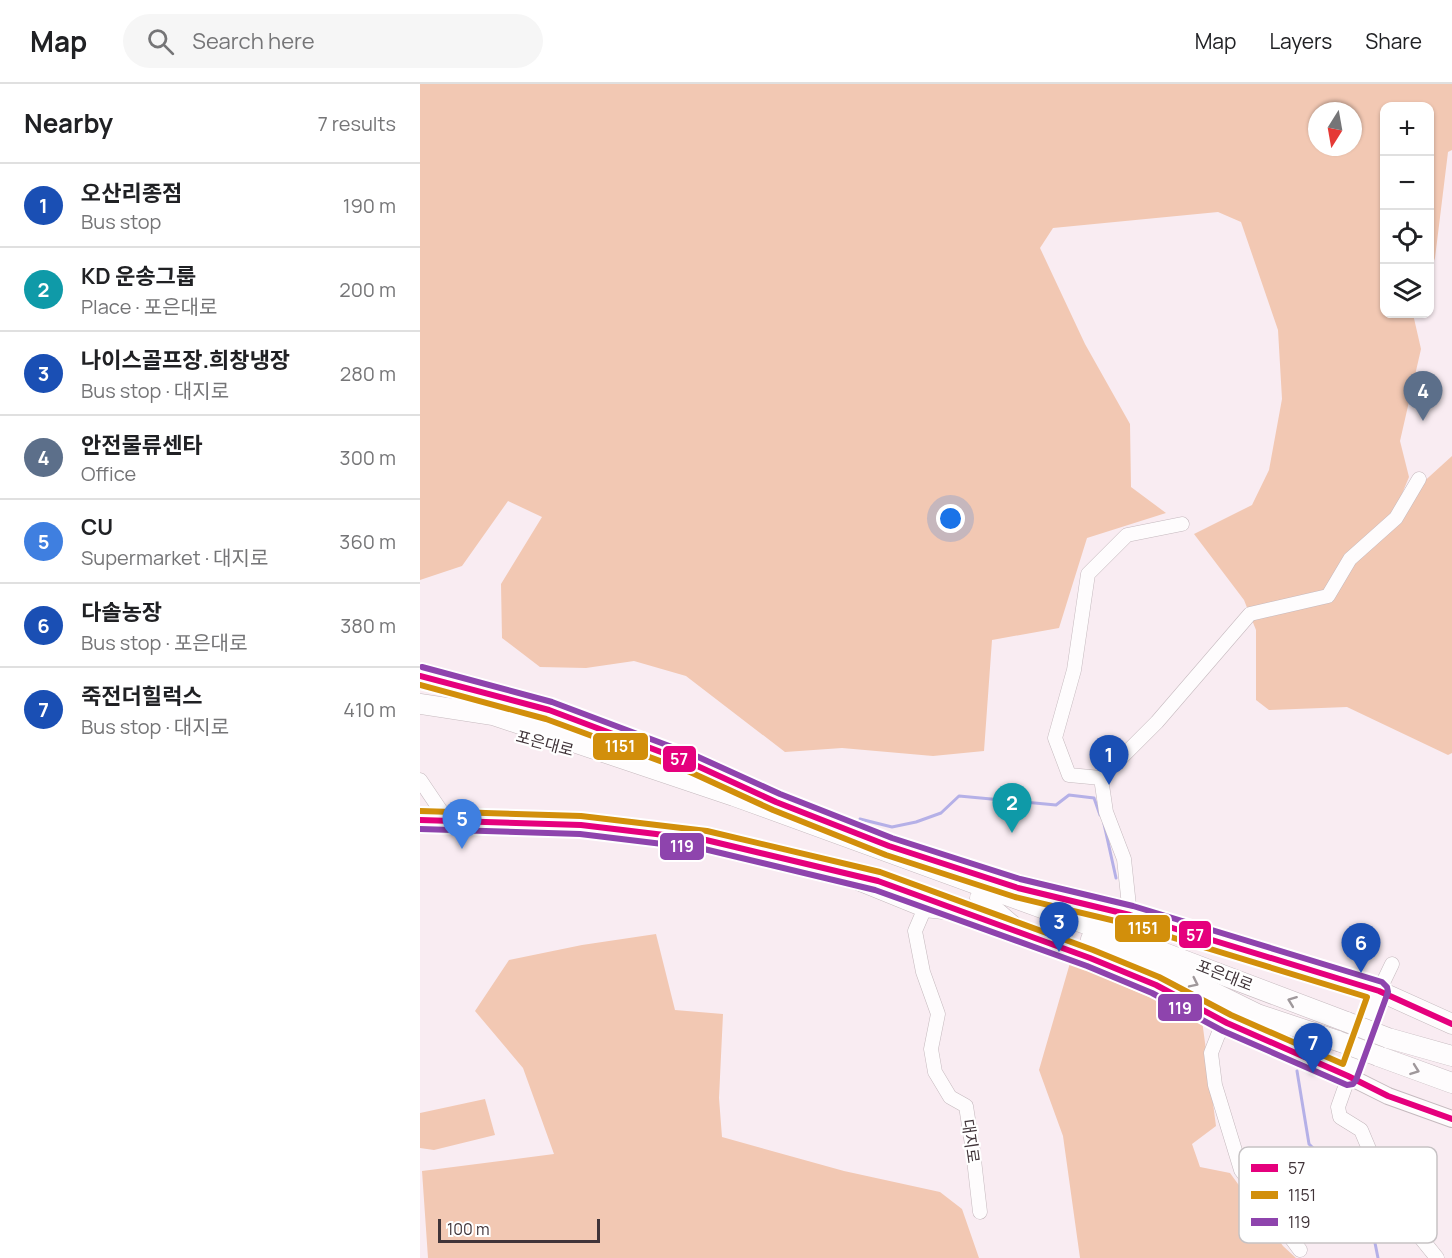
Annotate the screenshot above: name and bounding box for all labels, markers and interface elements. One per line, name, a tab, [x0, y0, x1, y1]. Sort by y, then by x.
search box	[123, 14, 543, 68]
text: Map	[30, 22, 87, 60]
icon: search	[144, 25, 177, 58]
text: Search here	[192, 26, 315, 56]
text: Map	[1195, 27, 1236, 55]
text: Layers	[1269, 27, 1332, 55]
text: Share	[1365, 27, 1422, 55]
north arrow	[1308, 102, 1362, 156]
map controls	[1380, 102, 1434, 318]
button: +	[1380, 102, 1434, 156]
text: Nearby	[24, 105, 113, 141]
text: 7 results	[318, 110, 396, 137]
button: −	[1380, 156, 1434, 210]
text: 오산리종점	[81, 178, 182, 208]
text: 1	[39, 192, 48, 219]
text: 190 m	[343, 192, 396, 219]
text: Bus stop	[81, 208, 161, 235]
button: locate	[1380, 210, 1434, 264]
text: KD 운송그룹	[81, 261, 196, 291]
button: layers	[1380, 264, 1434, 318]
text: 2	[38, 276, 49, 303]
text: 200 m	[339, 276, 396, 303]
text: Place · 포은대로	[81, 293, 217, 320]
text: 나이스골프장.희창냉장	[81, 345, 290, 375]
text: 3	[38, 360, 49, 387]
text: 280 m	[340, 360, 396, 387]
pin: 4	[1404, 372, 1442, 421]
text: Bus stop · 대지로	[81, 377, 229, 404]
text: 안전물류센타	[81, 430, 202, 460]
text: 4	[37, 444, 50, 471]
text: 300 m	[340, 444, 396, 471]
text: Office	[81, 460, 136, 487]
your location	[936, 504, 965, 533]
text: CU	[81, 512, 113, 542]
text: 5	[38, 528, 49, 555]
text: 360 m	[339, 528, 396, 555]
text: Supermarket · 대지로	[81, 544, 268, 571]
text: 다솔농장	[81, 597, 162, 627]
text: 6	[37, 612, 50, 639]
text: 380 m	[340, 612, 396, 639]
text: Bus stop · 포은대로	[81, 629, 248, 656]
text: 죽전더힐럭스	[81, 681, 202, 711]
text: 7	[38, 696, 49, 723]
text: 410 m	[343, 696, 396, 723]
text: Bus stop · 대지로	[81, 713, 229, 740]
street label: 포은대로	[514, 725, 577, 761]
line badge: 1151	[592, 732, 649, 761]
text: 1151	[605, 735, 635, 757]
pin: 1	[1090, 736, 1128, 785]
line badge: 57	[662, 745, 697, 773]
text: 57	[670, 748, 688, 770]
pin: 2	[992, 784, 1032, 833]
pin: 5	[442, 800, 482, 849]
line badge: 119	[659, 832, 705, 861]
text: 119	[670, 835, 694, 857]
pin: 3	[1040, 902, 1078, 952]
line badge: 1151	[1114, 914, 1171, 943]
text: 1151	[1128, 917, 1158, 939]
line badge: 57	[1178, 920, 1212, 949]
text: 57	[1186, 924, 1204, 946]
pin: 6	[1342, 924, 1380, 973]
street label: 포은대로	[1194, 954, 1257, 996]
one-way arrow	[1188, 976, 1199, 987]
line badge: 119	[1157, 993, 1203, 1022]
one-way arrow	[1287, 996, 1298, 1008]
text: 119	[1168, 997, 1192, 1019]
pin: 7	[1294, 1024, 1332, 1073]
one-way arrow	[1409, 1062, 1420, 1075]
street label: 대지로	[957, 1118, 985, 1165]
legend	[1239, 1147, 1437, 1243]
text: 57	[1288, 1157, 1305, 1179]
text: 1151	[1288, 1184, 1316, 1206]
text: 119	[1288, 1211, 1310, 1233]
scale bar	[438, 1216, 600, 1244]
text: 100 m	[447, 1218, 490, 1240]

